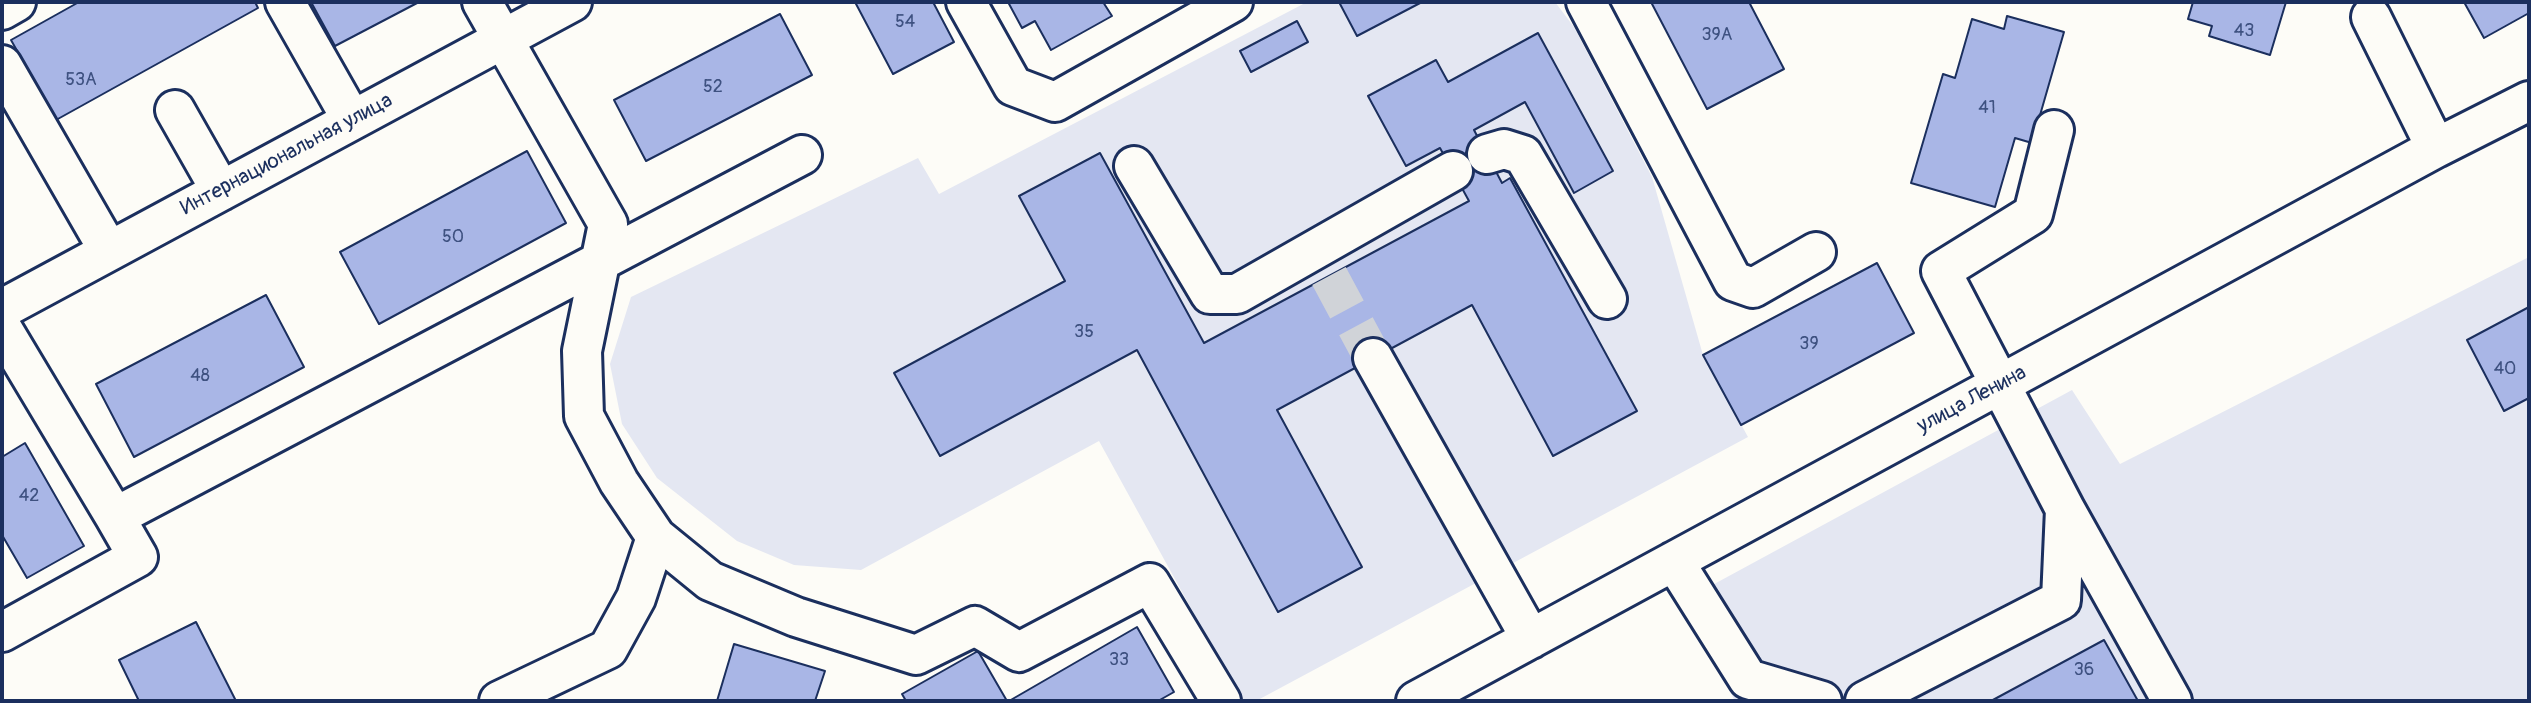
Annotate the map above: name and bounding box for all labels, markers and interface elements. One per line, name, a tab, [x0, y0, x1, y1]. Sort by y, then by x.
house number: 54	[895, 11, 915, 33]
house number: 43	[2234, 20, 2254, 42]
house number: 39А	[1702, 24, 1732, 46]
house number: 53А	[65, 69, 97, 91]
house number: 52	[703, 76, 723, 98]
street label: Интернациональная улица	[177, 89, 397, 221]
house number: 41	[1978, 97, 1996, 119]
house number: 50	[442, 226, 464, 248]
house number: 35	[1074, 321, 1094, 343]
house number: 39	[1799, 333, 1819, 355]
house number: 40	[2494, 358, 2516, 380]
street label: улица Ленина	[1913, 361, 2031, 439]
house number: 48	[190, 365, 210, 387]
house number: 42	[19, 485, 39, 507]
house number: 33	[1109, 649, 1129, 671]
house number: 36	[2074, 659, 2094, 681]

